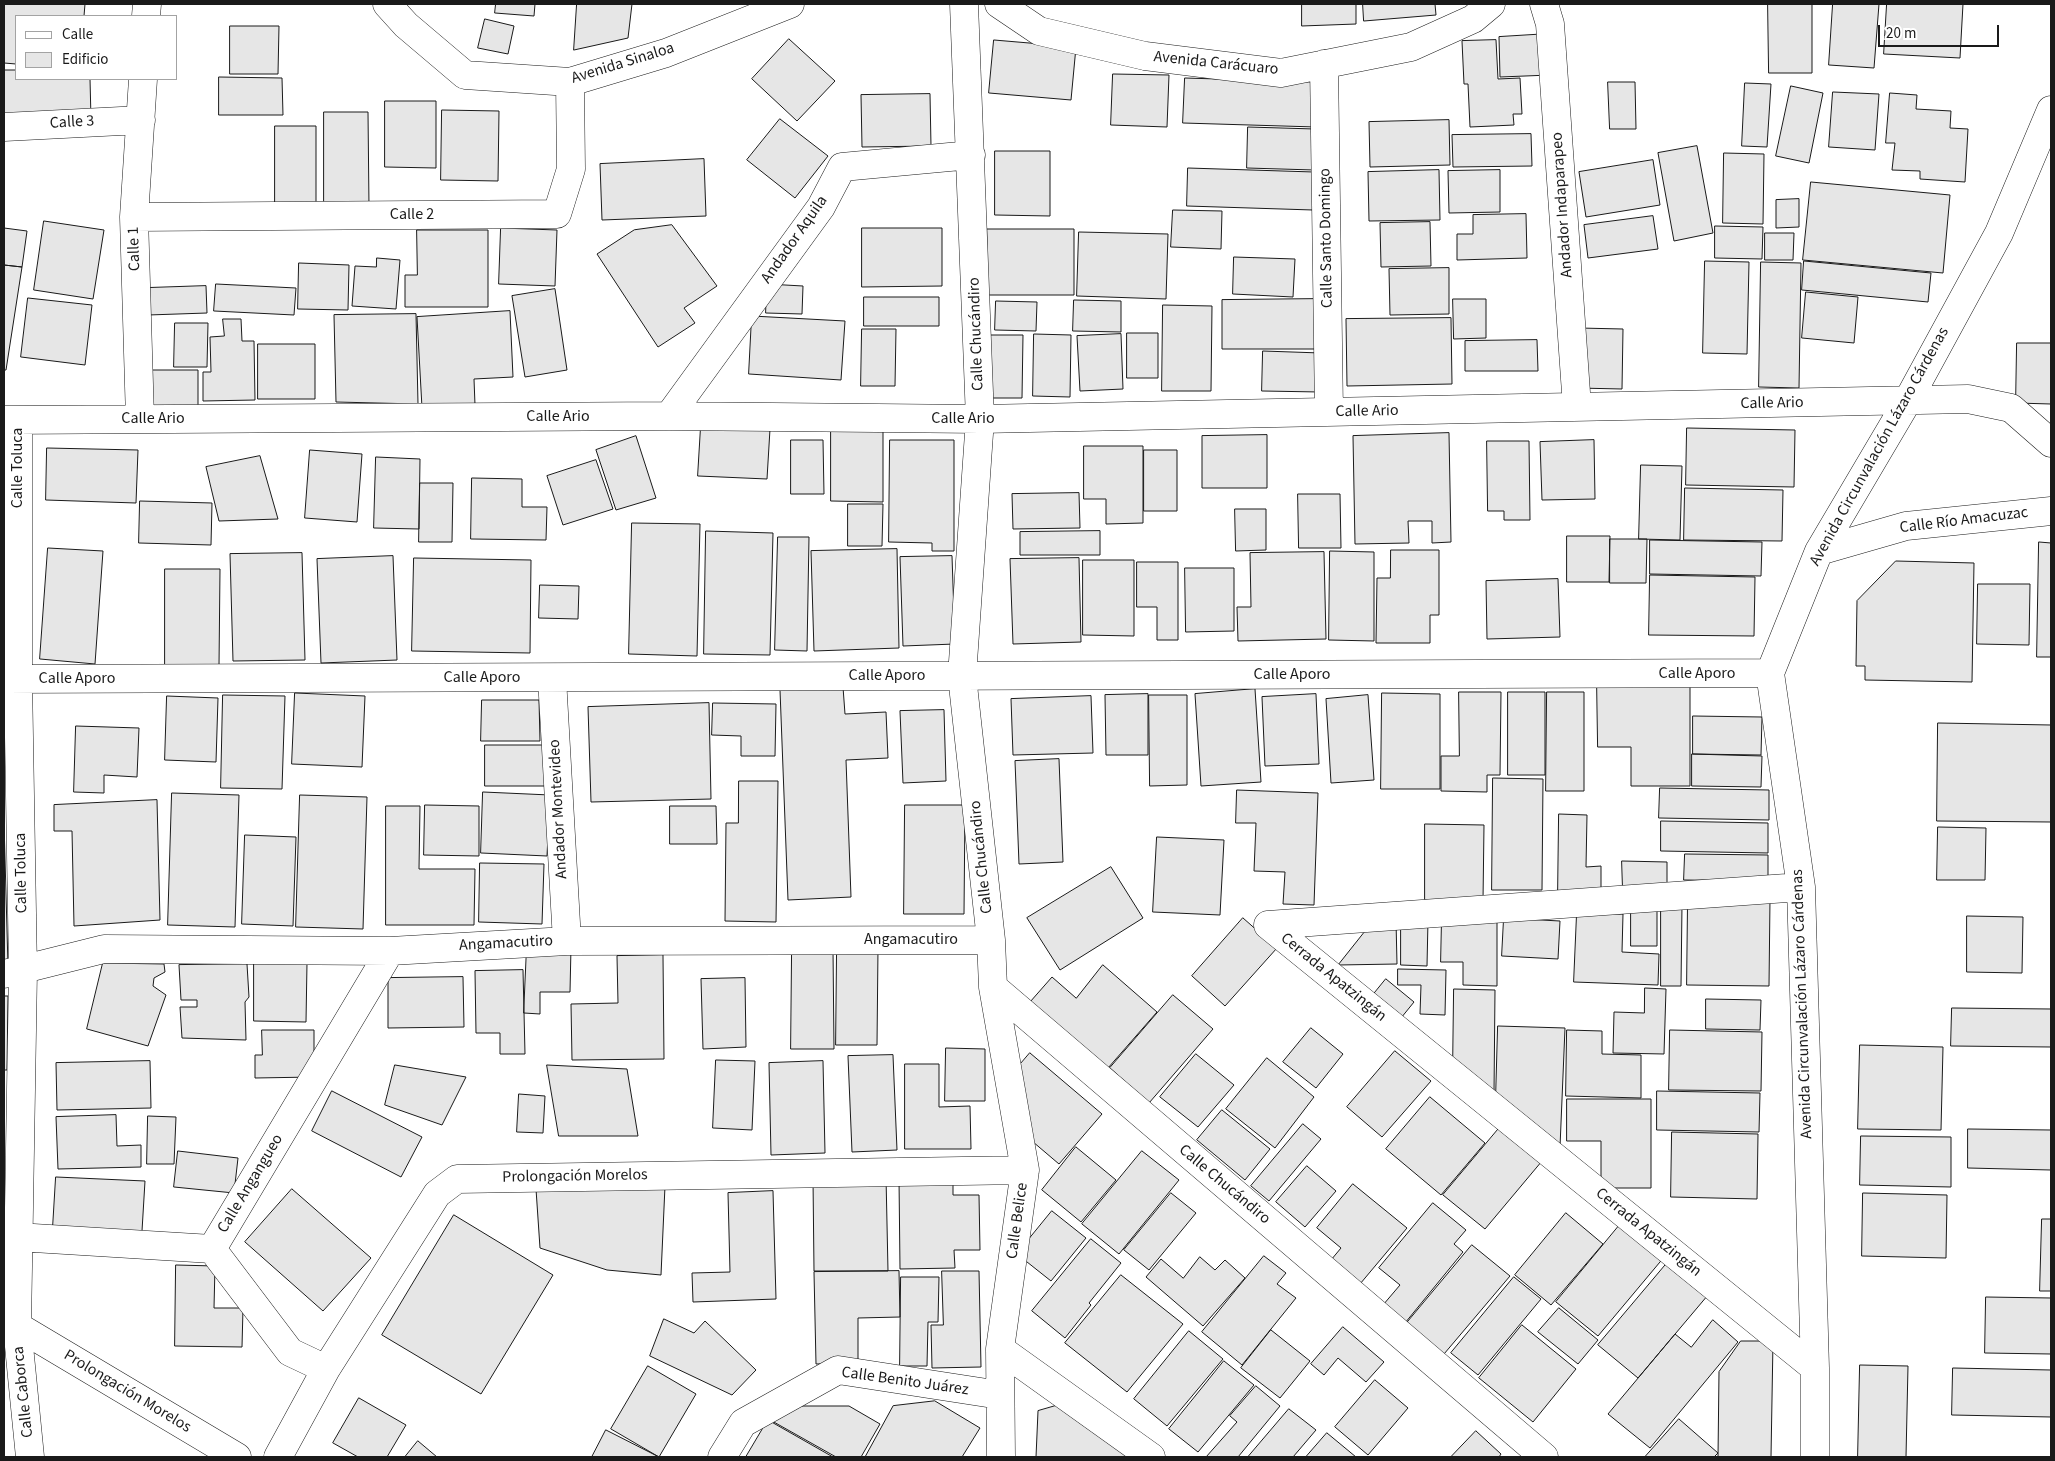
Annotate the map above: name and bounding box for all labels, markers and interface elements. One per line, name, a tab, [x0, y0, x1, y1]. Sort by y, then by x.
legend	[15, 15, 178, 80]
scale bar	[1880, 15, 2001, 47]
text: 20 m	[1886, 23, 1916, 44]
text: Calle	[62, 24, 93, 45]
street label: Avenida Sinaloa	[569, 39, 677, 89]
street label: Avenida Carácuaro	[1153, 48, 1279, 80]
text: Edificio	[62, 49, 109, 70]
street label: Calle 3	[49, 112, 95, 134]
street label: Andador Indaparapeo	[1548, 131, 1578, 279]
street label: Calle Santo Domingo	[1316, 168, 1338, 308]
street label: Andador Aquila	[758, 192, 832, 288]
street label: Calle 2	[390, 205, 434, 225]
street label: Calle 1	[125, 226, 145, 272]
street label: Calle Chucándiro	[965, 277, 989, 391]
street label: Avenida Circunvalación Lázaro Cárdenas	[1806, 324, 1954, 570]
street label: Calle Ario	[1740, 394, 1804, 414]
street label: Calle Ario	[1335, 402, 1399, 422]
street label: Calle Ario	[526, 407, 590, 427]
street label: Calle Ario	[121, 409, 185, 429]
street label: Calle Ario	[931, 409, 995, 429]
street label: Calle Toluca	[8, 428, 28, 508]
street label: Calle Río Amacuzac	[1899, 504, 2029, 538]
street label: Calle Aporo	[1659, 664, 1735, 684]
street label: Calle Aporo	[1254, 665, 1330, 685]
street label: Calle Aporo	[849, 666, 925, 686]
street label: Calle Aporo	[444, 668, 520, 688]
street label: Calle Aporo	[39, 669, 115, 689]
street label: Andador Montevideo	[546, 739, 572, 879]
street label: Calle Chucándiro	[967, 799, 997, 915]
street label: Calle Toluca	[12, 833, 32, 913]
street label: Avenida Circunvalación Lázaro Cárdenas	[1789, 869, 1817, 1139]
street label: Cerrada Apatzingán	[1276, 929, 1390, 1027]
street label: Angamacutiro	[864, 930, 958, 950]
street label: Angamacutiro	[459, 932, 553, 956]
street label: Calle Angangueo	[214, 1131, 288, 1237]
street label: Calle Chucándiro	[1174, 1141, 1274, 1229]
street label: Prolongación Morelos	[502, 1166, 648, 1188]
street label: Calle Belice	[1003, 1182, 1033, 1260]
street label: Cerrada Apatzingán	[1591, 1184, 1705, 1282]
street label: Calle Caborca	[10, 1345, 38, 1439]
street label: Prolongación Morelos	[60, 1346, 194, 1438]
street label: Calle Benito Juárez	[840, 1364, 970, 1400]

